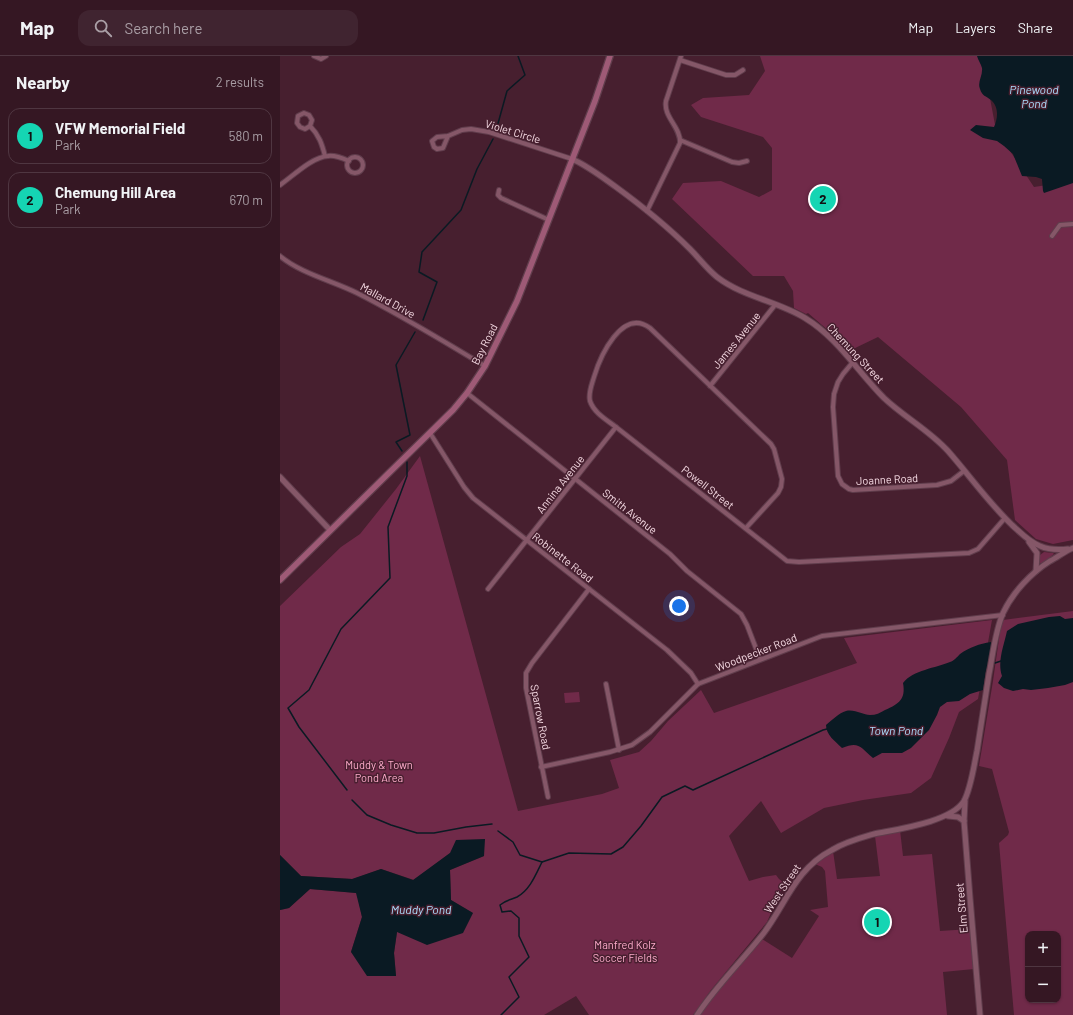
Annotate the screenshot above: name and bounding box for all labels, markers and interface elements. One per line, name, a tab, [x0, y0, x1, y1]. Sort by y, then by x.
search box	[78, 10, 358, 46]
text: Map	[20, 16, 54, 39]
icon: search	[92, 17, 114, 39]
text: Search here	[124, 19, 202, 37]
text: Map	[908, 19, 933, 36]
text: Layers	[955, 19, 996, 36]
text: Share	[1018, 19, 1053, 36]
text: Nearby	[16, 72, 70, 92]
text: 2 results	[216, 74, 264, 90]
water label: Pinewood Pond	[1009, 82, 1059, 110]
street label: Violet Circle	[484, 116, 542, 146]
text: VFW Memorial Field	[55, 119, 185, 137]
text: 1	[28, 128, 32, 144]
text: 580 m	[229, 128, 263, 144]
text: Park	[55, 137, 81, 153]
text: Chemung Hill Area	[55, 183, 176, 201]
pin: 2	[810, 184, 836, 214]
text: 2	[26, 192, 34, 208]
text: 670 m	[229, 192, 263, 208]
text: Park	[55, 201, 81, 217]
street label: Mallard Drive	[358, 280, 418, 320]
street label: James Avenue	[709, 309, 763, 371]
street label: Chemung Street	[825, 320, 887, 386]
street label: Bay Road	[468, 321, 500, 367]
street label: Annina Avenue	[533, 452, 587, 516]
street label: Powell Street	[679, 462, 737, 512]
street label: Joanne Road	[856, 471, 918, 487]
street label: Smith Avenue	[600, 486, 660, 536]
street label: Robinette Road	[530, 529, 596, 585]
your location	[669, 596, 689, 616]
street label: Woodpecker Road	[713, 630, 799, 674]
street label: Sparrow Road	[528, 683, 554, 751]
water label: Town Pond	[869, 723, 924, 737]
park label: Muddy & Town Pond Area	[345, 758, 413, 784]
street label: West Street	[761, 861, 803, 915]
street label: Elm Street	[952, 882, 970, 934]
water label: Muddy Pond	[391, 902, 452, 916]
pin: 1	[864, 907, 890, 937]
map controls	[1025, 931, 1061, 1003]
button: +	[1025, 931, 1061, 967]
park label: Manfred Kolz Soccer Fields	[593, 938, 657, 964]
button: −	[1025, 967, 1061, 1003]

